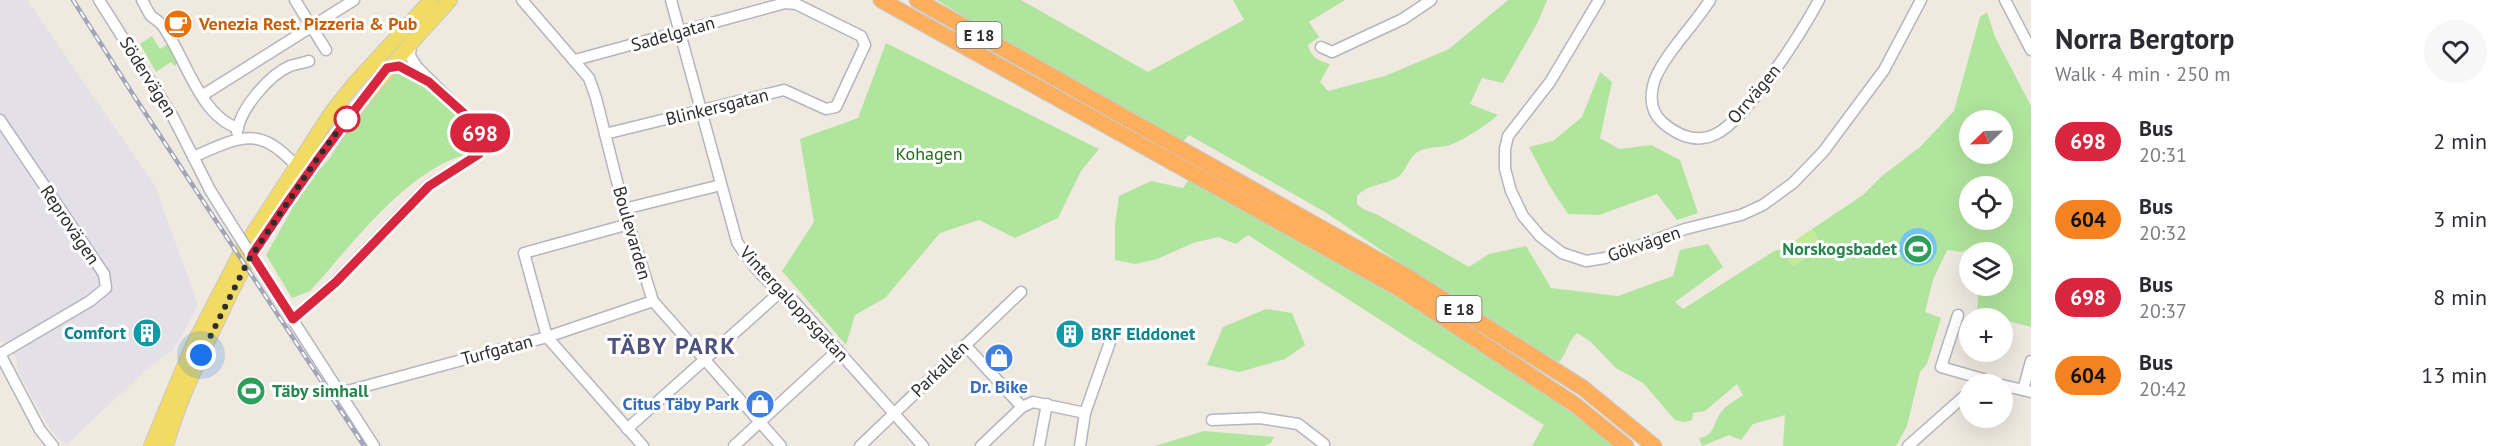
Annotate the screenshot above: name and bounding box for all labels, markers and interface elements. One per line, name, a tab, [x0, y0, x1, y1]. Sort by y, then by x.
cafe icon: Venezia Rest. Pizzeria & Pub	[162, 8, 194, 40]
street label: Sadelgatan	[628, 11, 717, 56]
place label: Venezia Rest. Pizzeria & Pub	[198, 12, 418, 35]
text: Norra Bergtorp	[2055, 20, 2234, 57]
button: heart	[2424, 20, 2487, 83]
road number: E 18	[956, 22, 1002, 48]
street label: Södervägen	[115, 32, 182, 121]
street label: Orrvägen	[1722, 59, 1785, 128]
text: Walk · 4 min · 250 m	[2055, 61, 2231, 87]
street label: Blinkersgatan	[663, 83, 771, 130]
unlabelled marker	[334, 106, 360, 132]
north arrow	[1959, 110, 2013, 164]
map controls	[1959, 110, 2013, 428]
line badge: 698	[446, 114, 514, 152]
text: Bus	[2139, 114, 2173, 142]
text: 698	[462, 120, 498, 147]
text: 2 min	[2433, 127, 2487, 155]
text: 698	[2070, 128, 2106, 155]
park label: Kohagen	[895, 142, 963, 165]
text: 20:31	[2139, 142, 2187, 168]
button: locate	[1959, 176, 2013, 230]
street label: Reprovägen	[36, 181, 105, 269]
street label: Boulevarden	[608, 183, 657, 282]
text: Bus	[2139, 192, 2173, 220]
text: 3 min	[2433, 205, 2487, 233]
text: 604	[2070, 206, 2106, 233]
street label: Gökvägen	[1604, 220, 1683, 267]
text: 20:32	[2139, 220, 2187, 246]
sports icon: Norskogsbadet	[1902, 233, 1934, 265]
place label: Norskogsbadet	[1782, 237, 1898, 260]
street label: Vintergaloppsgatan	[734, 240, 854, 366]
button: layers	[1959, 242, 2013, 296]
text: Bus	[2139, 270, 2173, 298]
text: 8 min	[2433, 283, 2487, 311]
text: 698	[2070, 284, 2106, 311]
road number: E 18	[1436, 296, 1482, 322]
text: 20:37	[2139, 298, 2187, 324]
button: +	[1959, 308, 2013, 362]
building icon: Comfort	[131, 317, 163, 349]
building icon: BRF Elddonet	[1054, 318, 1086, 350]
place label: Comfort	[64, 321, 127, 344]
place label: BRF Elddonet	[1091, 322, 1196, 345]
street label: Turfgatan	[459, 329, 535, 370]
district label: TÄBY PARK	[607, 330, 737, 361]
street label: Parkallén	[906, 336, 973, 402]
your location	[186, 340, 216, 370]
shop icon: Dr. Bike	[983, 342, 1015, 374]
text: Bus	[2139, 348, 2173, 376]
text: 13 min	[2421, 361, 2487, 389]
text: 604	[2070, 362, 2106, 389]
button: −	[1959, 374, 2013, 428]
sports icon: Täby simhall	[235, 375, 267, 407]
place label: Dr. Bike	[970, 375, 1028, 398]
text: 20:42	[2139, 376, 2187, 402]
place label: Täby simhall	[272, 379, 369, 402]
shop icon: Citus Täby Park	[744, 388, 776, 420]
place label: Citus Täby Park	[622, 392, 739, 415]

